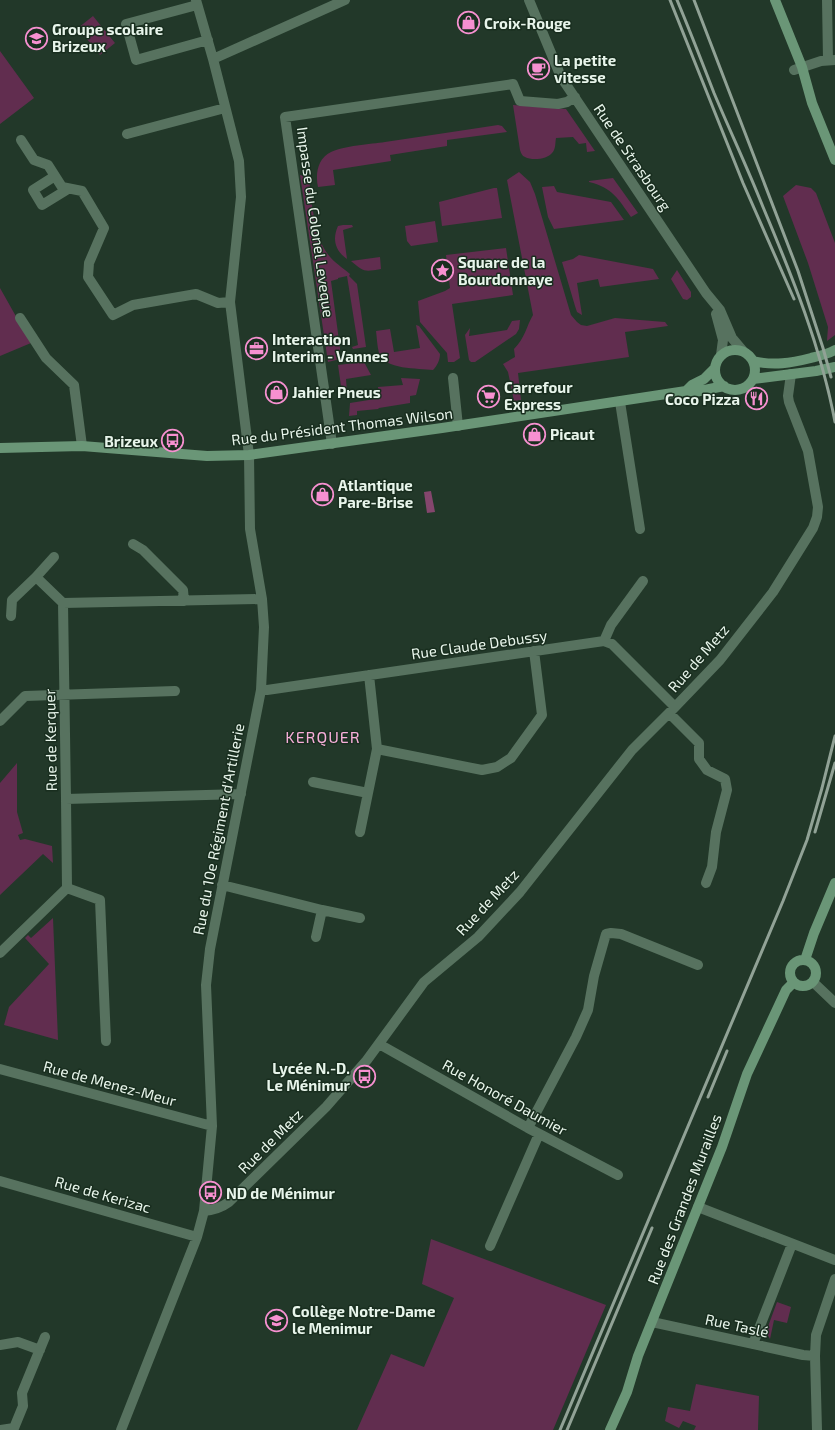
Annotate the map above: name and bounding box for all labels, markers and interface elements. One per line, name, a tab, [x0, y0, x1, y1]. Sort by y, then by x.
shop icon: Croix-Rouge	[455, 10, 481, 36]
place label: Croix-Rouge	[484, 14, 571, 32]
place label: Groupe scolaire Brizeux	[52, 20, 163, 55]
school or university icon: Groupe scolaire Brizeux	[23, 25, 49, 51]
place label: La petite vitesse	[554, 51, 616, 86]
cafe icon: La petite vitesse	[526, 56, 552, 82]
street label: Rue de Strasbourg	[591, 100, 676, 214]
street label: Impasse du Colonel Leveque	[294, 126, 338, 318]
place label: Square de la Bourdonnaye	[458, 253, 553, 289]
place icon: Square de la Bourdonnaye	[429, 258, 455, 284]
place label: Interaction Interim - Vannes	[272, 330, 388, 365]
office icon: Interaction Interim - Vannes	[243, 335, 269, 361]
place label: Carrefour Express	[504, 378, 573, 413]
shop icon: Jahier Pneus	[263, 379, 289, 405]
place label: Jahier Pneus	[292, 383, 381, 401]
supermarket icon: Carrefour Express	[475, 383, 501, 409]
restaurant icon: Coco Pizza	[743, 386, 769, 412]
place label: Coco Pizza	[665, 390, 740, 408]
street label: Rue du Président Thomas Wilson	[230, 403, 454, 449]
shop icon: Picaut	[522, 421, 548, 447]
place label: Picaut	[550, 425, 595, 443]
bus stop icon: Brizeux	[160, 428, 186, 454]
place label: Brizeux	[104, 432, 158, 450]
place label: Atlantique Pare-Brise	[338, 476, 413, 511]
shop icon: Atlantique Pare-Brise	[309, 481, 335, 507]
street label: Rue de Metz	[664, 620, 732, 696]
street label: Rue Claude Debussy	[410, 626, 548, 662]
street label: Rue de Kerquer	[40, 688, 60, 792]
street label: Rue du 10e Régiment d'Artillerie	[189, 722, 247, 936]
district label: KERQUER	[285, 727, 361, 747]
street label: Rue de Metz	[452, 865, 522, 939]
street label: Rue Honoré Daumier	[439, 1055, 571, 1139]
street label: Rue de Menez-Meur	[41, 1057, 179, 1109]
place label: Lycée N.-D. Le Ménimur	[266, 1059, 351, 1094]
bus stop icon: Lycée N.-D. Le Ménimur	[352, 1064, 378, 1090]
street label: Rue de Metz	[234, 1105, 306, 1177]
street label: Rue des Grandes Murailles	[643, 1111, 725, 1287]
street label: Rue de Kerizac	[53, 1172, 153, 1216]
bus stop icon: ND de Ménimur	[197, 1180, 223, 1206]
place label: ND de Ménimur	[226, 1184, 335, 1202]
place label: Collège Notre-Dame le Menimur	[292, 1302, 436, 1337]
school or university icon: Collège Notre-Dame le Menimur	[264, 1307, 290, 1333]
street label: Rue Taslé	[704, 1309, 770, 1341]

